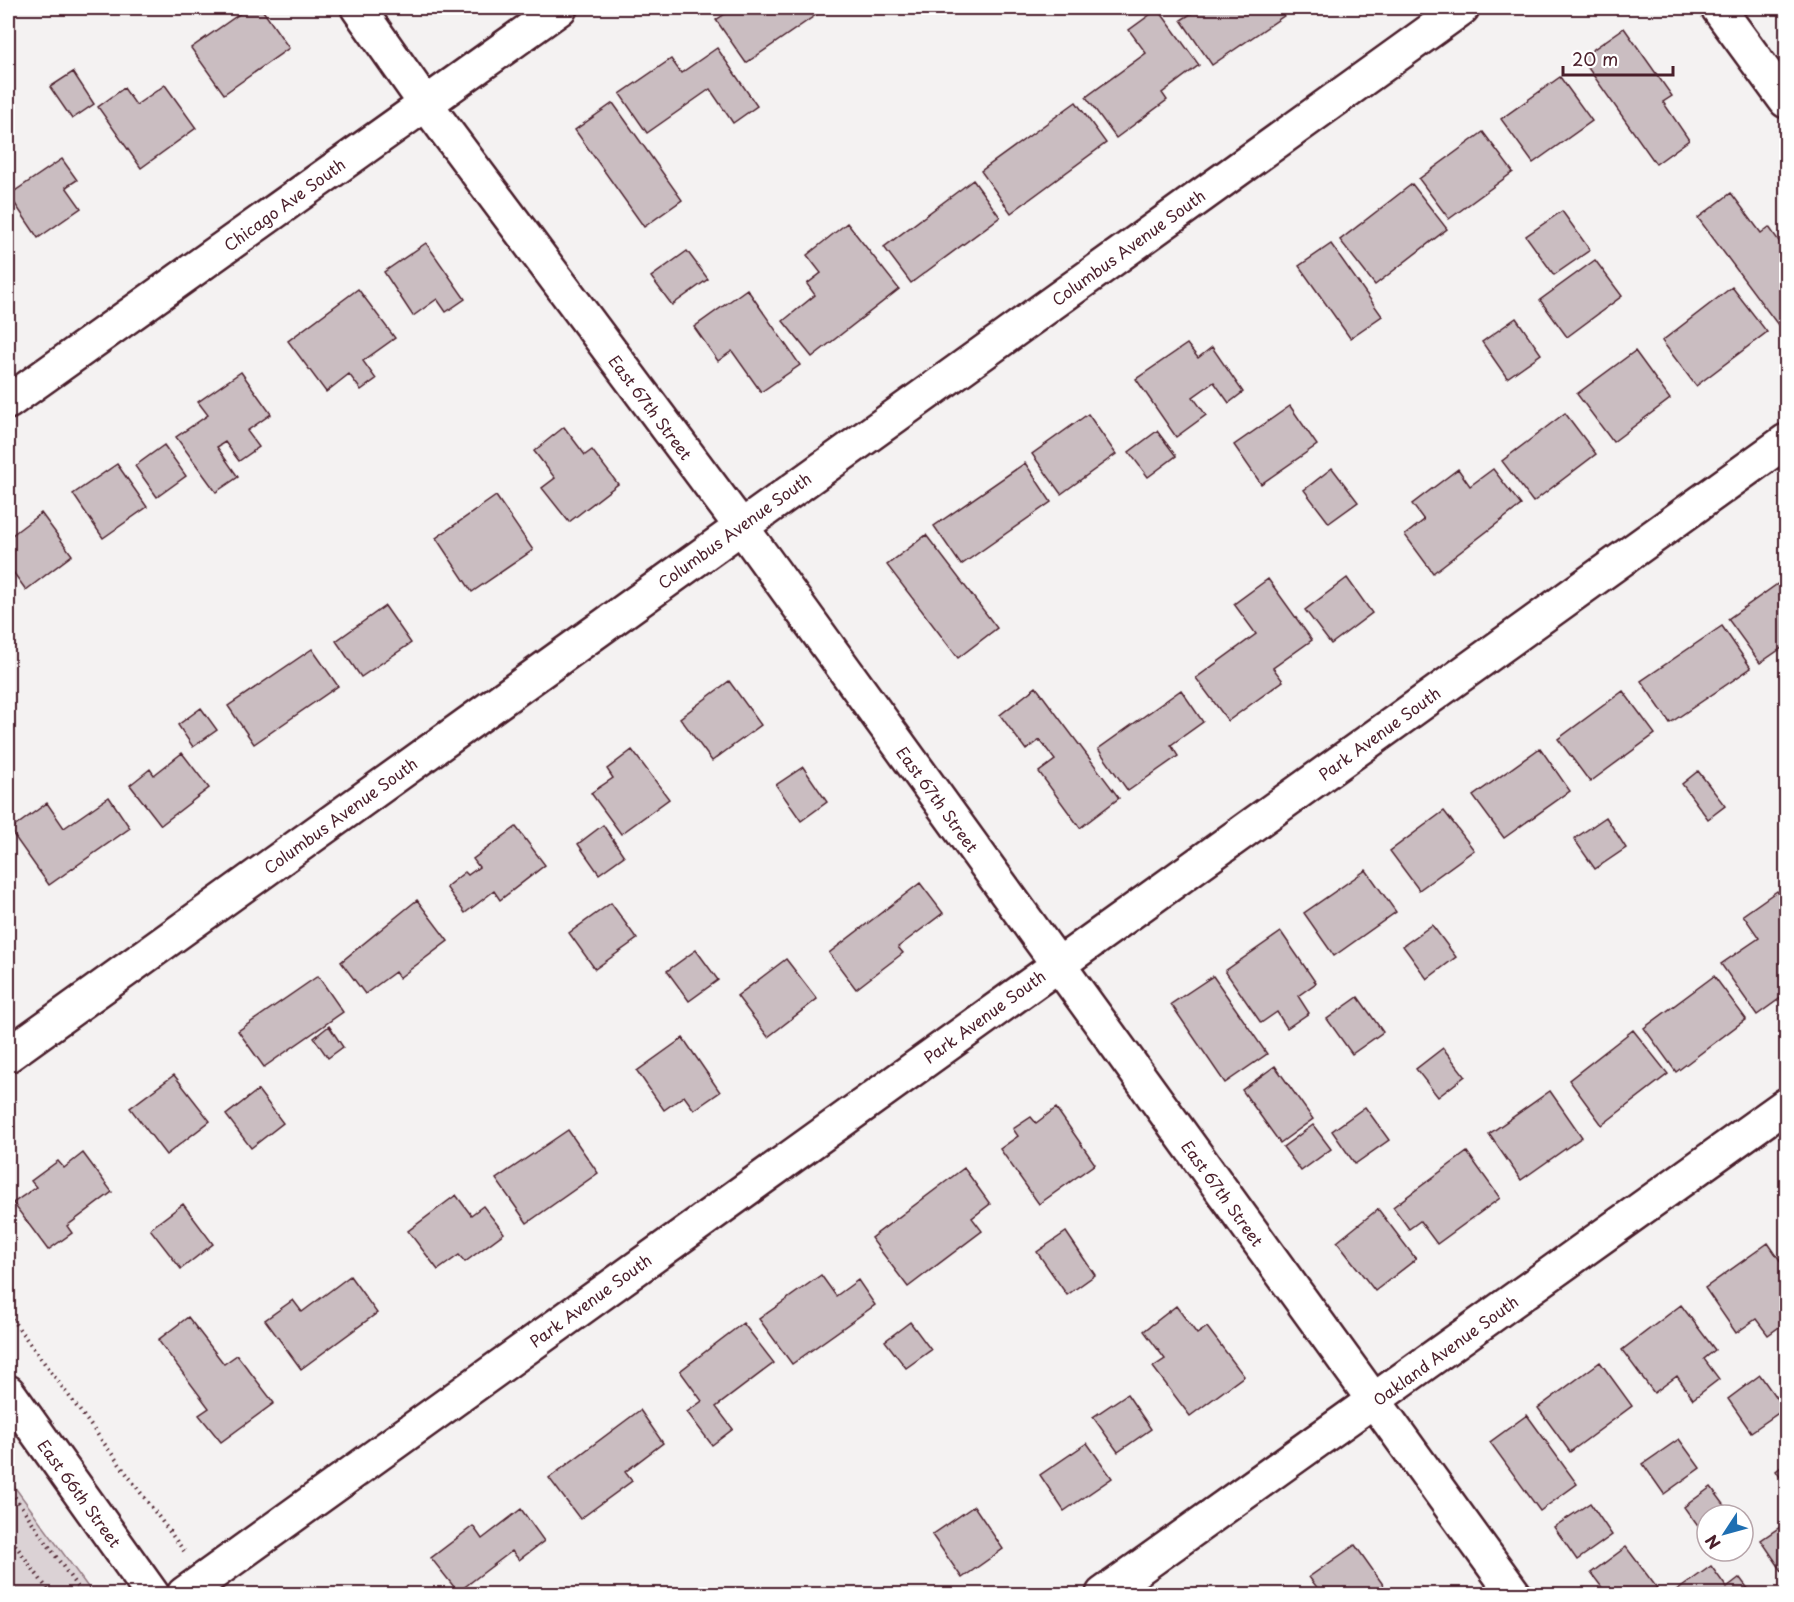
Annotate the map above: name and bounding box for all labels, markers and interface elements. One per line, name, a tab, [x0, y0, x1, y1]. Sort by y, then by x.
scale bar	[1563, 39, 1672, 77]
text: 20 m	[1572, 45, 1618, 72]
street label: Chicago Ave South	[218, 152, 350, 256]
street label: Columbus Avenue South	[1046, 183, 1210, 311]
street label: East 67th Street	[604, 350, 699, 465]
street label: Columbus Avenue South	[652, 466, 816, 594]
street label: Park Avenue South	[1313, 680, 1445, 786]
street label: East 67th Street	[891, 741, 985, 857]
street label: Columbus Avenue South	[258, 751, 422, 879]
street label: Park Avenue South	[918, 963, 1050, 1069]
street label: East 67th Street	[1176, 1135, 1270, 1251]
street label: Park Avenue South	[524, 1247, 656, 1353]
street label: Oakland Avenue South	[1367, 1289, 1523, 1411]
street label: East 66th Street	[33, 1434, 128, 1552]
north arrow	[1695, 1503, 1755, 1563]
text: N	[1699, 1530, 1725, 1555]

